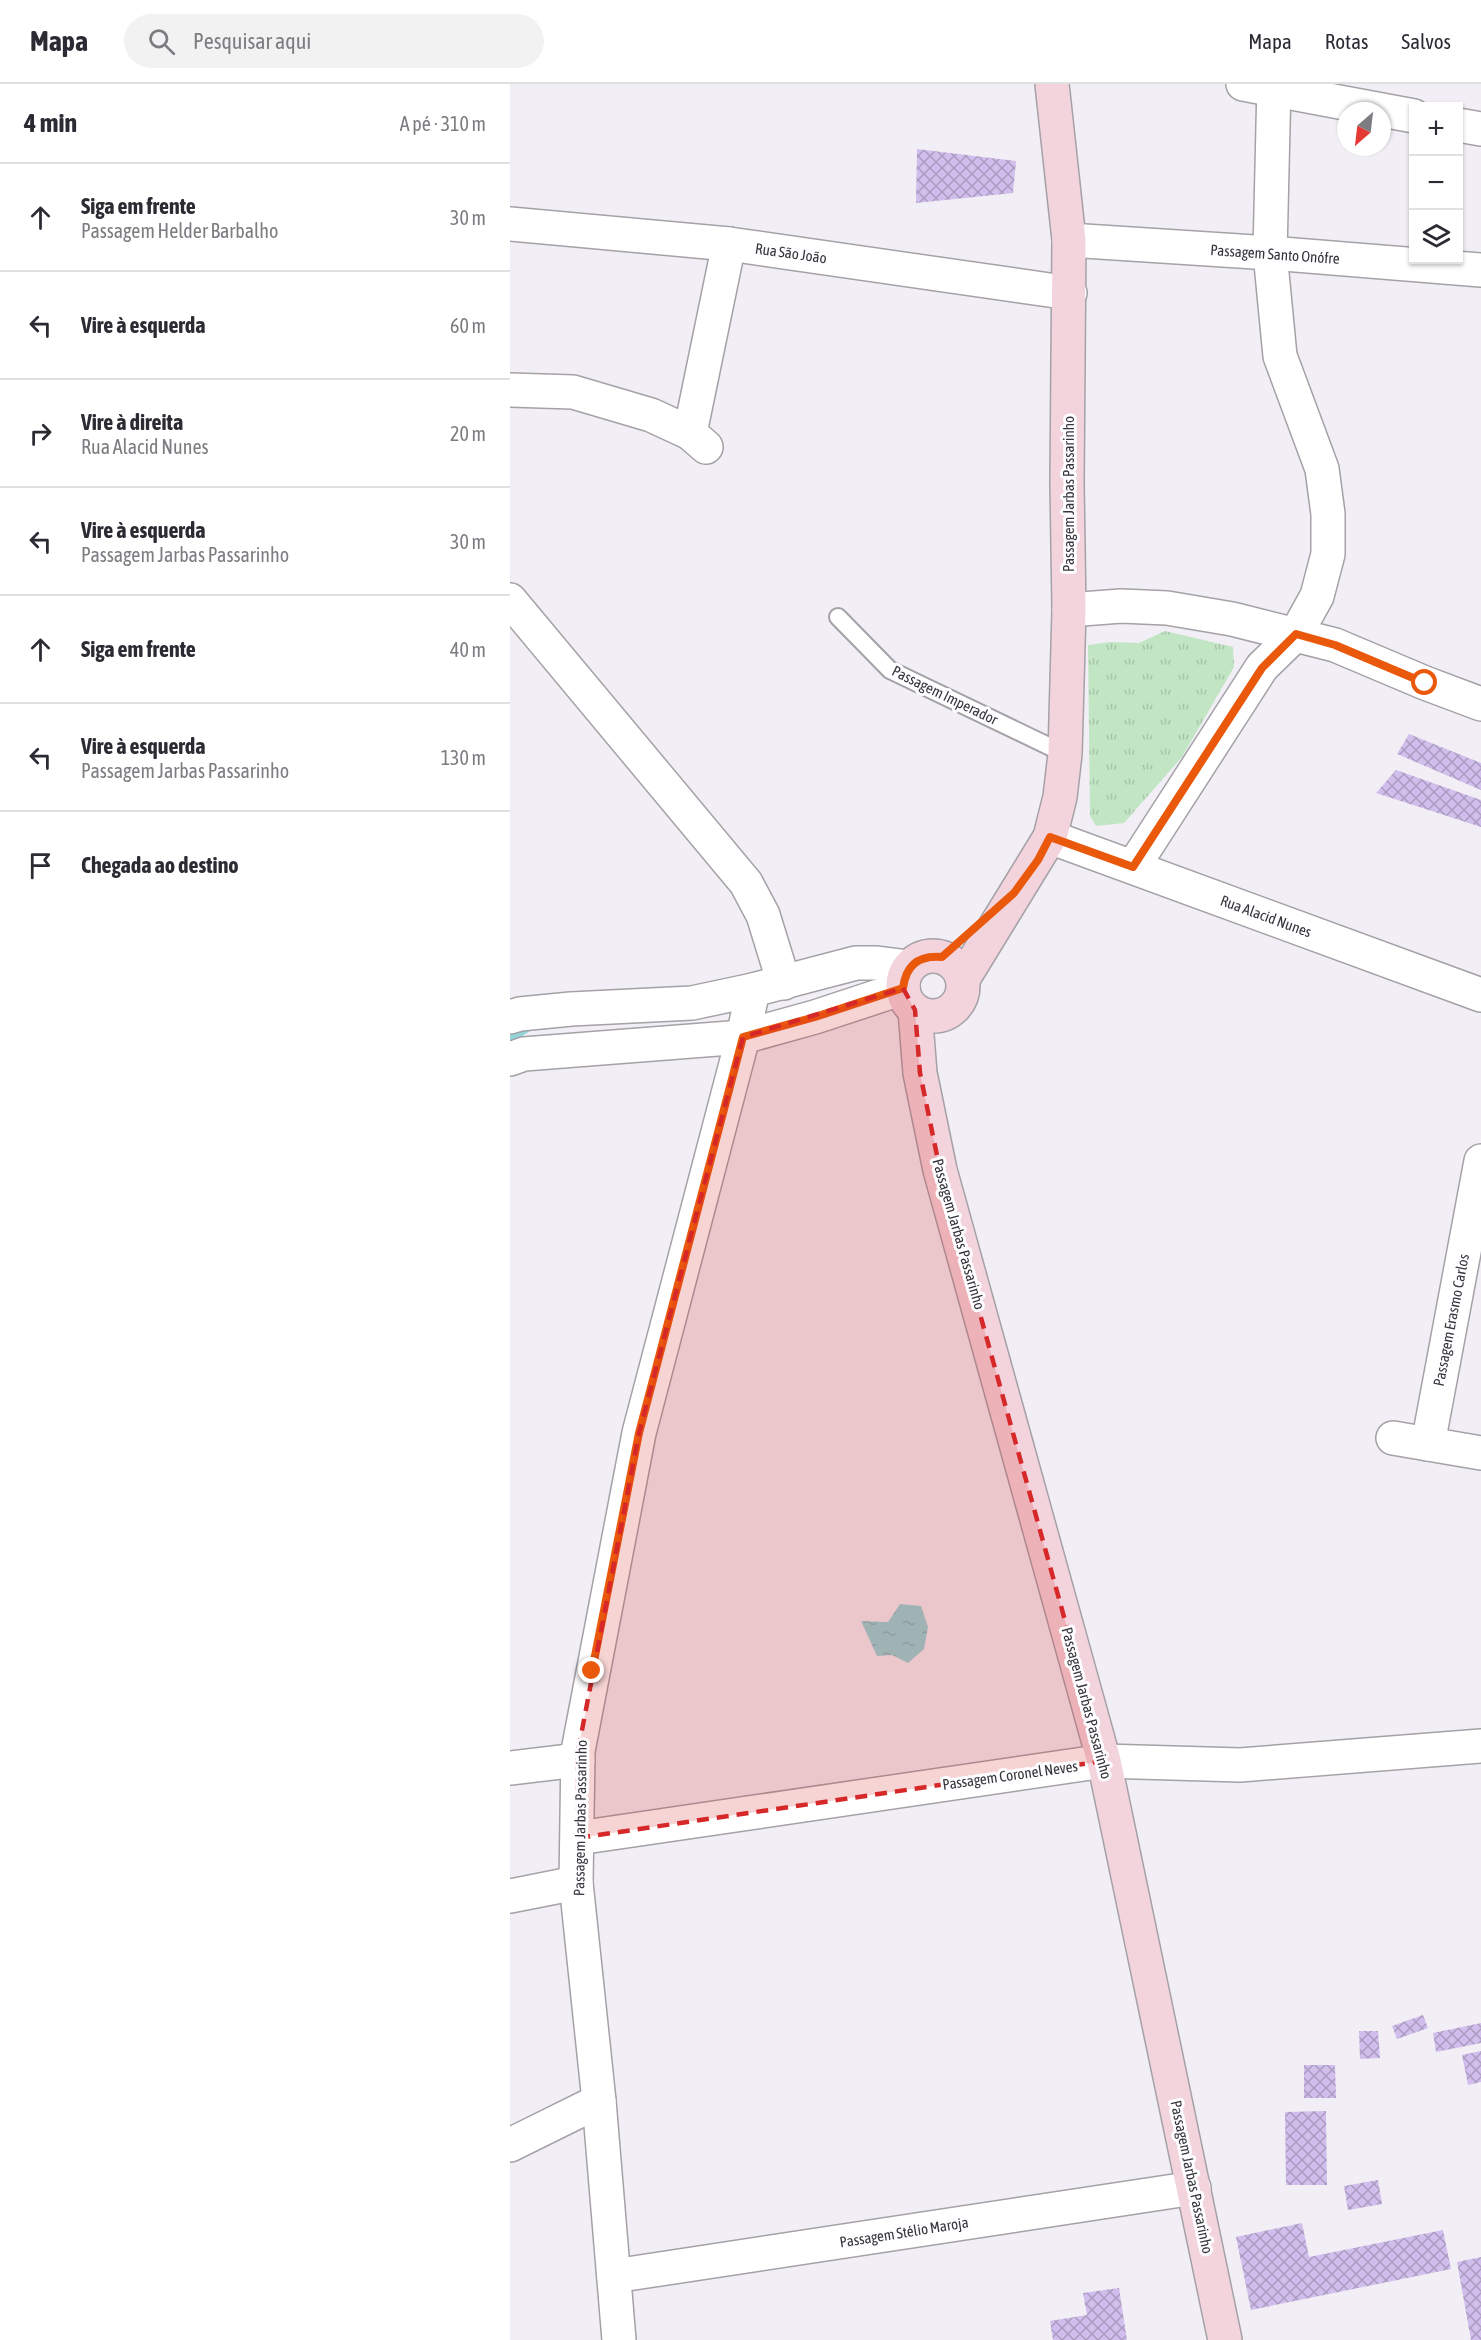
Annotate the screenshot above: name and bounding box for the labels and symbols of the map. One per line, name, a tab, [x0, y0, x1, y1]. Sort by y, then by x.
north arrow	[1337, 102, 1391, 156]
street label: Rua São João	[754, 240, 828, 266]
street label: Passagem Santo Onófre	[1210, 241, 1340, 267]
street label: Passagem Jarbas Passarinho	[1060, 416, 1077, 572]
street label: Passagem Imperador	[889, 662, 1001, 728]
route start	[1411, 669, 1437, 695]
street label: Rua Alacid Nunes	[1218, 892, 1314, 940]
street label: Passagem Jarbas Passarinho	[929, 1157, 989, 1311]
street label: Passagem Erasmo Carlos	[1430, 1252, 1472, 1388]
street label: Passagem Jarbas Passarinho	[1059, 1625, 1115, 1781]
route end	[578, 1657, 604, 1683]
street label: Passagem Jarbas Passarinho	[570, 1740, 590, 1896]
street label: Passagem Coronel Neves	[941, 1757, 1079, 1793]
street label: Passagem Jarbas Passarinho	[1167, 2099, 1217, 2255]
street label: Passagem Stélio Maroja	[838, 2213, 970, 2251]

